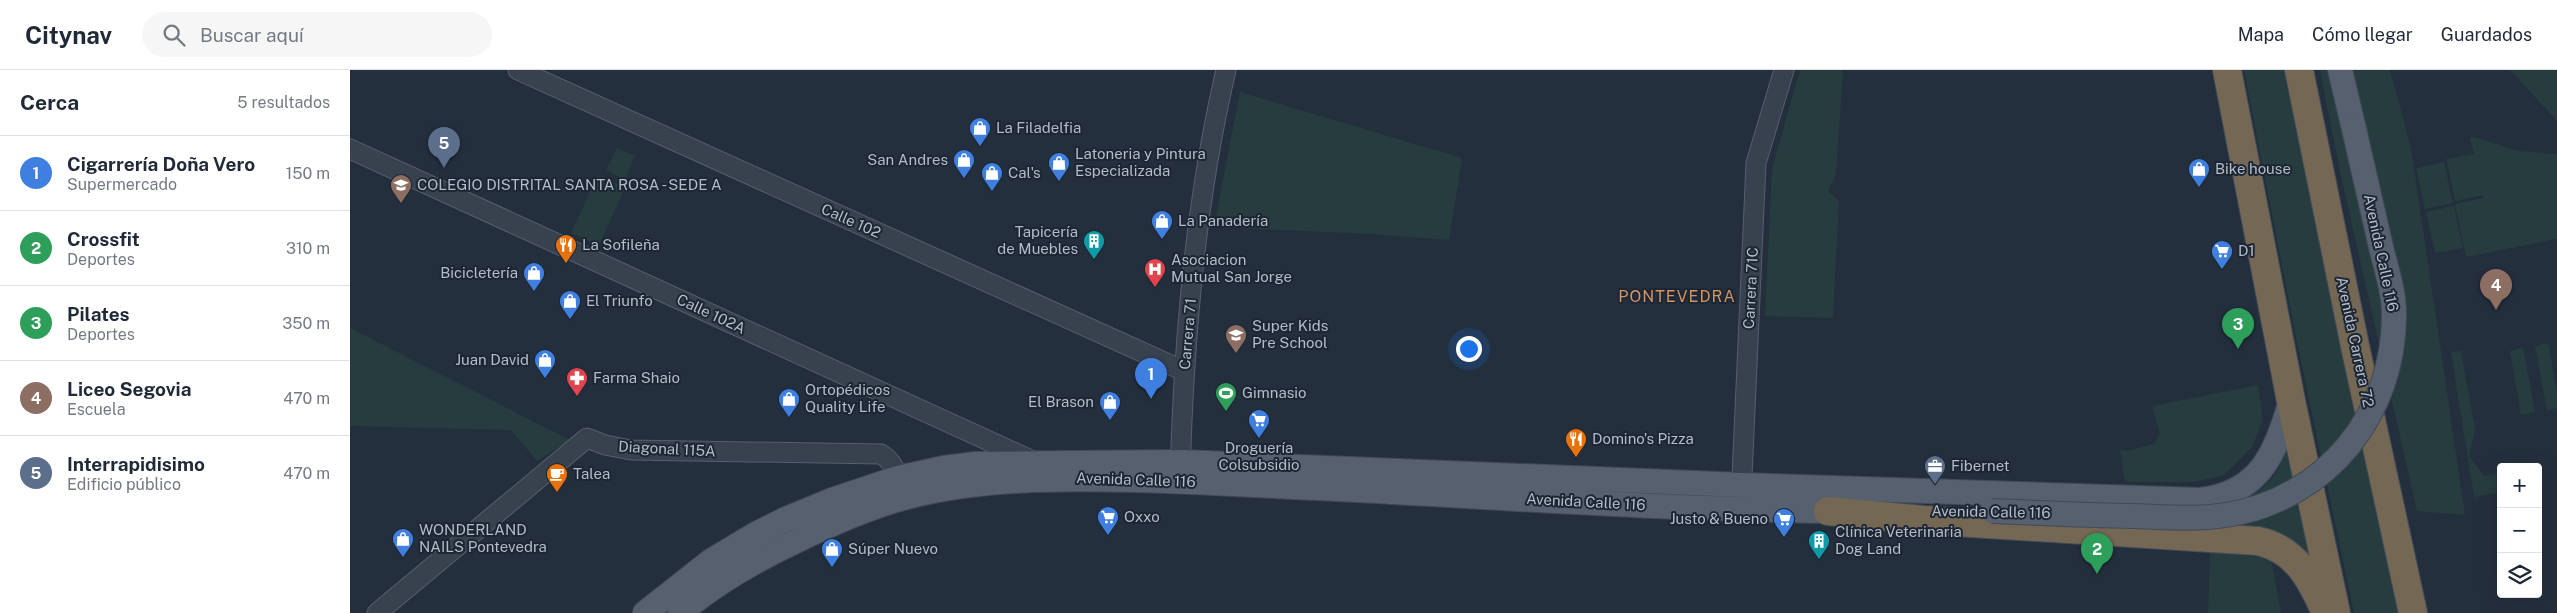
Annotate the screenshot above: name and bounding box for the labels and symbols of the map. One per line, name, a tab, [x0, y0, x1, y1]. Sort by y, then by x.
shop icon: La Filadelfia	[968, 116, 992, 147]
place label: La Filadelfia	[996, 119, 1081, 136]
pin: 5	[428, 127, 460, 168]
place label: Latoneria y Pintura Especializada	[1075, 145, 1206, 179]
shop icon: San Andres	[952, 148, 976, 179]
place label: San Andres	[867, 151, 948, 168]
shop icon: Latoneria y Pintura Especializada	[1047, 151, 1071, 182]
shop icon: Bike house	[2187, 157, 2211, 188]
place label: Bike house	[2215, 160, 2291, 177]
shop icon: Cal's	[980, 161, 1004, 192]
place label: Cal's	[1008, 164, 1041, 181]
school or university icon: COLEGIO DISTRITAL SANTA ROSA - SEDE A	[389, 173, 413, 204]
place label: COLEGIO DISTRITAL SANTA ROSA - SEDE A	[417, 176, 722, 193]
street label: Avenida Calle 116	[2361, 193, 2402, 313]
street label: Calle 102	[819, 200, 884, 241]
shop icon: La Panadería	[1150, 209, 1174, 240]
place label: La Panadería	[1178, 212, 1268, 229]
place label: Tapicería de Muebles	[997, 223, 1078, 257]
building icon: Tapicería de Muebles	[1082, 229, 1106, 260]
restaurant icon: La Sofileña	[554, 233, 578, 264]
place label: La Sofileña	[582, 236, 660, 253]
supermarket icon: D1	[2210, 239, 2234, 270]
place label: D1	[2238, 242, 2255, 259]
street label: Carrera 71C	[1740, 247, 1761, 329]
place label: Asociacion Mutual San Jorge	[1171, 251, 1292, 285]
hospital icon: Asociacion Mutual San Jorge	[1143, 257, 1167, 288]
shop icon: Bicicletería	[522, 261, 546, 292]
place label: Bicicletería	[440, 264, 518, 281]
pin: 4	[2480, 269, 2512, 310]
street label: Avenida Carrera 72	[2333, 275, 2378, 409]
district label: PONTEVEDRA	[1618, 287, 1736, 306]
shop icon: El Triunfo	[558, 289, 582, 320]
street label: Calle 102A	[674, 290, 749, 337]
place label: El Triunfo	[586, 292, 653, 309]
street label: Carrera 71	[1176, 298, 1199, 370]
pin: 3	[2222, 308, 2254, 349]
place label: Super Kids Pre School	[1252, 317, 1328, 351]
school or university icon: Super Kids Pre School	[1224, 323, 1248, 354]
your location	[1456, 336, 1482, 362]
shop icon: Juan David	[533, 348, 557, 379]
place label: Juan David	[455, 351, 529, 368]
pin: 1	[1135, 358, 1167, 399]
pharmacy icon: Farma Shaio	[565, 366, 589, 397]
place label: Farma Shaio	[593, 369, 680, 386]
place label: Ortopédicos Quality Life	[805, 381, 890, 415]
sports icon: Gimnasio	[1214, 381, 1238, 412]
place label: Gimnasio	[1242, 384, 1306, 401]
shop icon: Ortopédicos Quality Life	[777, 387, 801, 418]
shop icon: El Brason	[1098, 390, 1122, 421]
place label: El Brason	[1028, 393, 1094, 410]
supermarket icon: Droguería Colsubsidio	[1247, 408, 1271, 439]
restaurant icon: Domino's Pizza	[1564, 427, 1588, 458]
place label: Domino's Pizza	[1592, 430, 1694, 447]
street label: Diagonal 115A	[618, 437, 717, 460]
place label: Droguería Colsubsidio	[1219, 439, 1299, 473]
office icon: Fibernet	[1923, 454, 1947, 485]
place label: Fibernet	[1951, 457, 2010, 474]
cafe icon: Talea	[545, 462, 569, 493]
place label: Talea	[573, 465, 610, 482]
street label: Avenida Calle 116	[1076, 469, 1196, 490]
street label: Avenida Calle 116	[1526, 490, 1646, 513]
street label: Avenida Calle 116	[1931, 502, 2051, 521]
supermarket icon: Oxxo	[1096, 505, 1120, 536]
supermarket icon: Justo & Bueno	[1772, 507, 1796, 538]
place label: Oxxo	[1124, 508, 1160, 525]
place label: Justo & Bueno	[1670, 510, 1768, 527]
place label: WONDERLAND NAILS Pontevedra	[419, 521, 547, 555]
place label: Clínica Veterinaria Dog Land	[1835, 523, 1962, 557]
shop icon: WONDERLAND NAILS Pontevedra	[391, 527, 415, 558]
building icon: Clínica Veterinaria Dog Land	[1807, 529, 1831, 560]
pin: 2	[2081, 533, 2113, 574]
shop icon: Súper Nuevo	[820, 537, 844, 568]
place label: Súper Nuevo	[848, 540, 938, 557]

